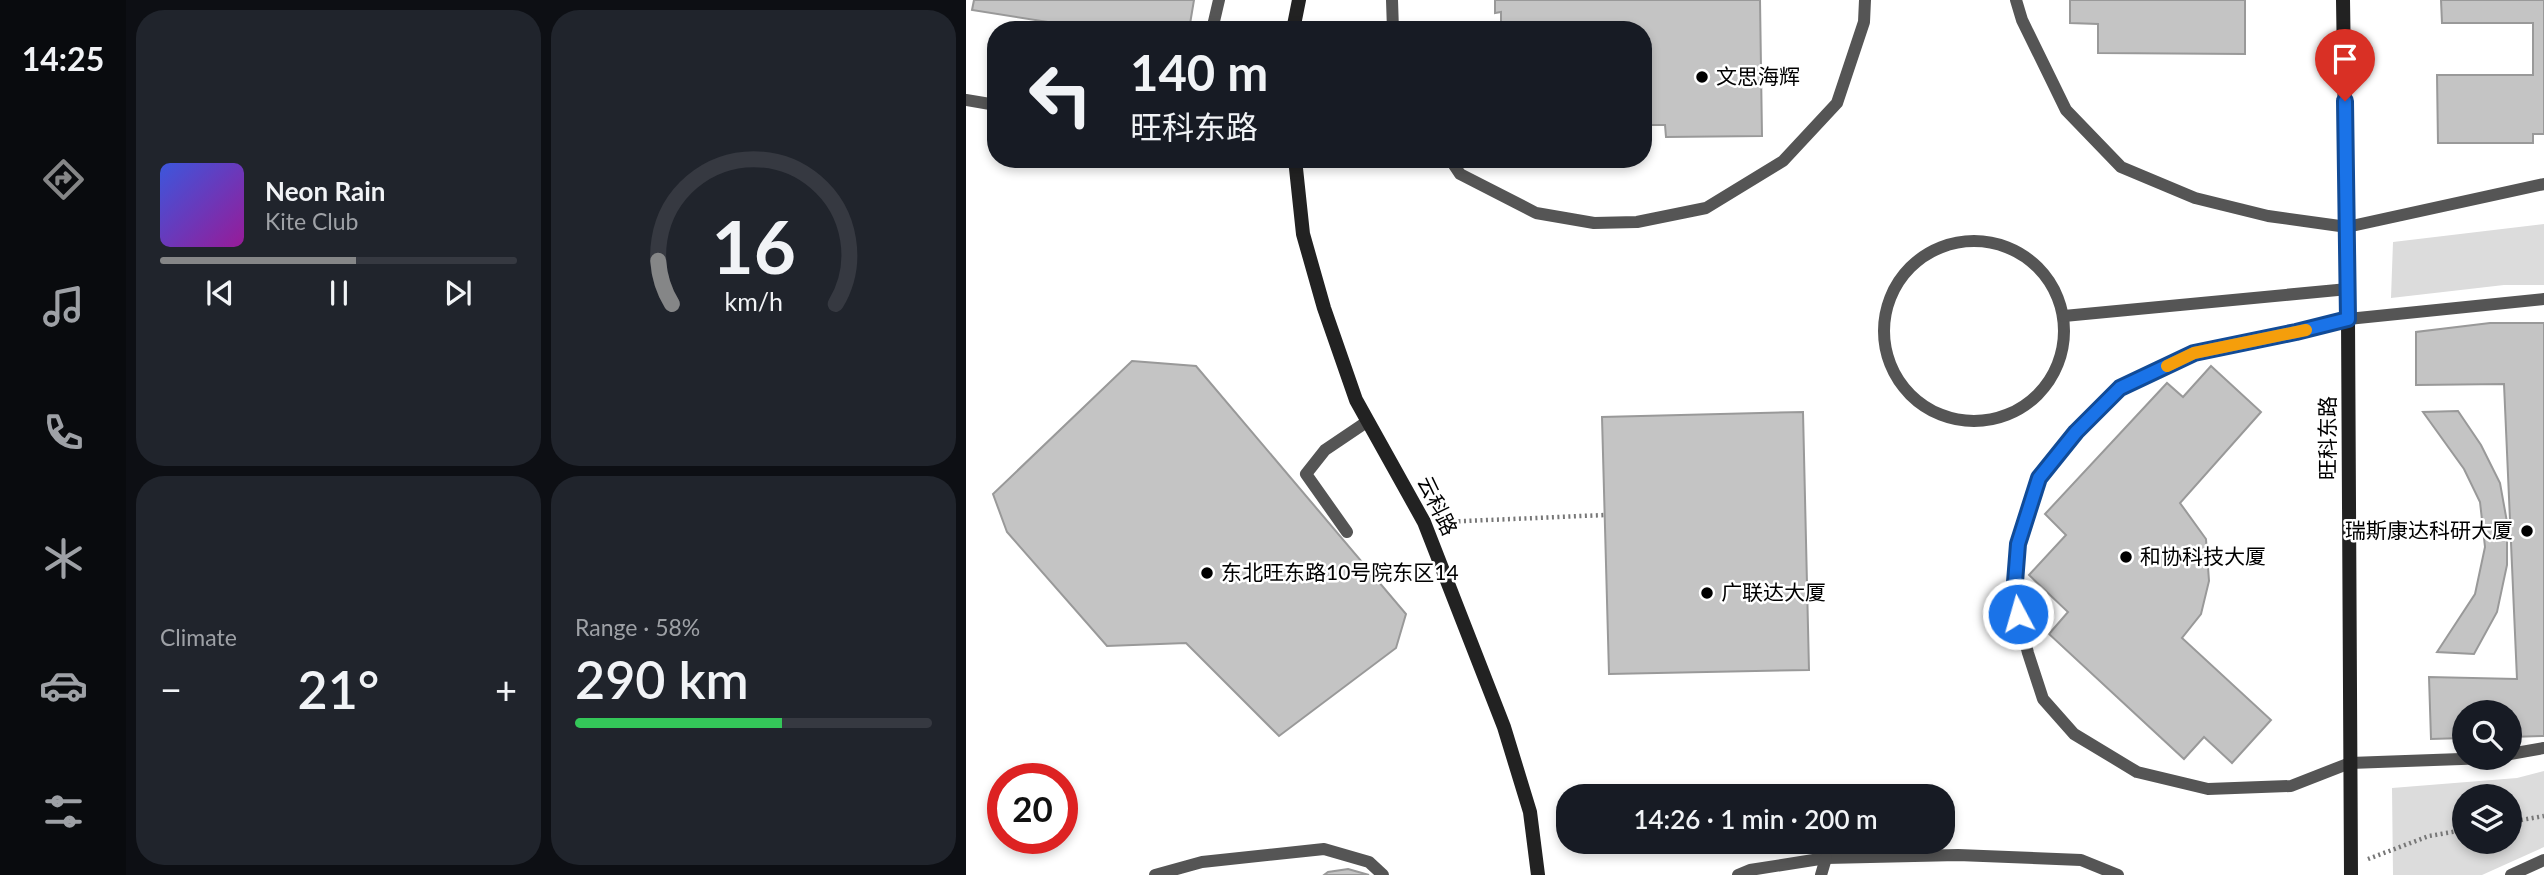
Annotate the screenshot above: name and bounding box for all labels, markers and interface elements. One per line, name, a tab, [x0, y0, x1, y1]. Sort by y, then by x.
pin	[2315, 29, 2375, 101]
text: 14:25	[22, 39, 104, 78]
icon: arrive	[2326, 40, 2364, 78]
text: 140 m	[1130, 43, 1268, 101]
icon: left	[1015, 49, 1106, 140]
place label: 文思海辉	[1716, 63, 1800, 88]
marker: 文思海辉	[1694, 69, 1710, 85]
text: 旺科东路	[1130, 107, 1258, 146]
icon: directions	[39, 155, 88, 204]
text: Neon Rain	[265, 175, 385, 207]
text: 16	[711, 202, 796, 290]
text: Kite Club	[265, 207, 358, 235]
icon: previous	[201, 274, 239, 312]
icon: pause	[320, 274, 358, 312]
icon: next	[439, 274, 477, 312]
icon: music	[39, 282, 88, 331]
text: km/h	[724, 286, 783, 316]
street label: 旺科东路	[2314, 396, 2339, 480]
icon: phone	[39, 408, 88, 457]
street label: 云科路	[1413, 472, 1463, 539]
place label: 瑞斯康达科研大厦	[2345, 517, 2513, 542]
marker: 瑞斯康达科研大厦	[2519, 523, 2535, 539]
icon: climate	[39, 534, 88, 583]
place label: 和协科技大厦	[2140, 543, 2266, 568]
marker: 和协科技大厦	[2118, 549, 2134, 565]
place label: 东北旺东路10号院东区14	[1221, 559, 1459, 584]
marker: 东北旺东路10号院东区14	[1199, 565, 1215, 581]
position arrow	[1981, 577, 2055, 651]
place label: 广联达大厦	[1721, 579, 1826, 604]
marker: 广联达大厦	[1699, 585, 1715, 601]
text: Range · 58%	[575, 613, 700, 641]
text: Climate	[160, 623, 237, 651]
text: 290 km	[575, 648, 749, 710]
text: 21°	[298, 658, 379, 720]
icon: car	[39, 661, 88, 710]
text: −	[160, 666, 182, 712]
text: +	[495, 666, 517, 712]
map controls	[2452, 700, 2522, 854]
button: search	[2452, 700, 2522, 770]
speed limit sign: 20	[987, 763, 1078, 854]
button: layers	[2452, 784, 2522, 854]
icon: filters	[39, 787, 88, 836]
text: 14:26 · 1 min · 200 m	[1633, 803, 1878, 835]

